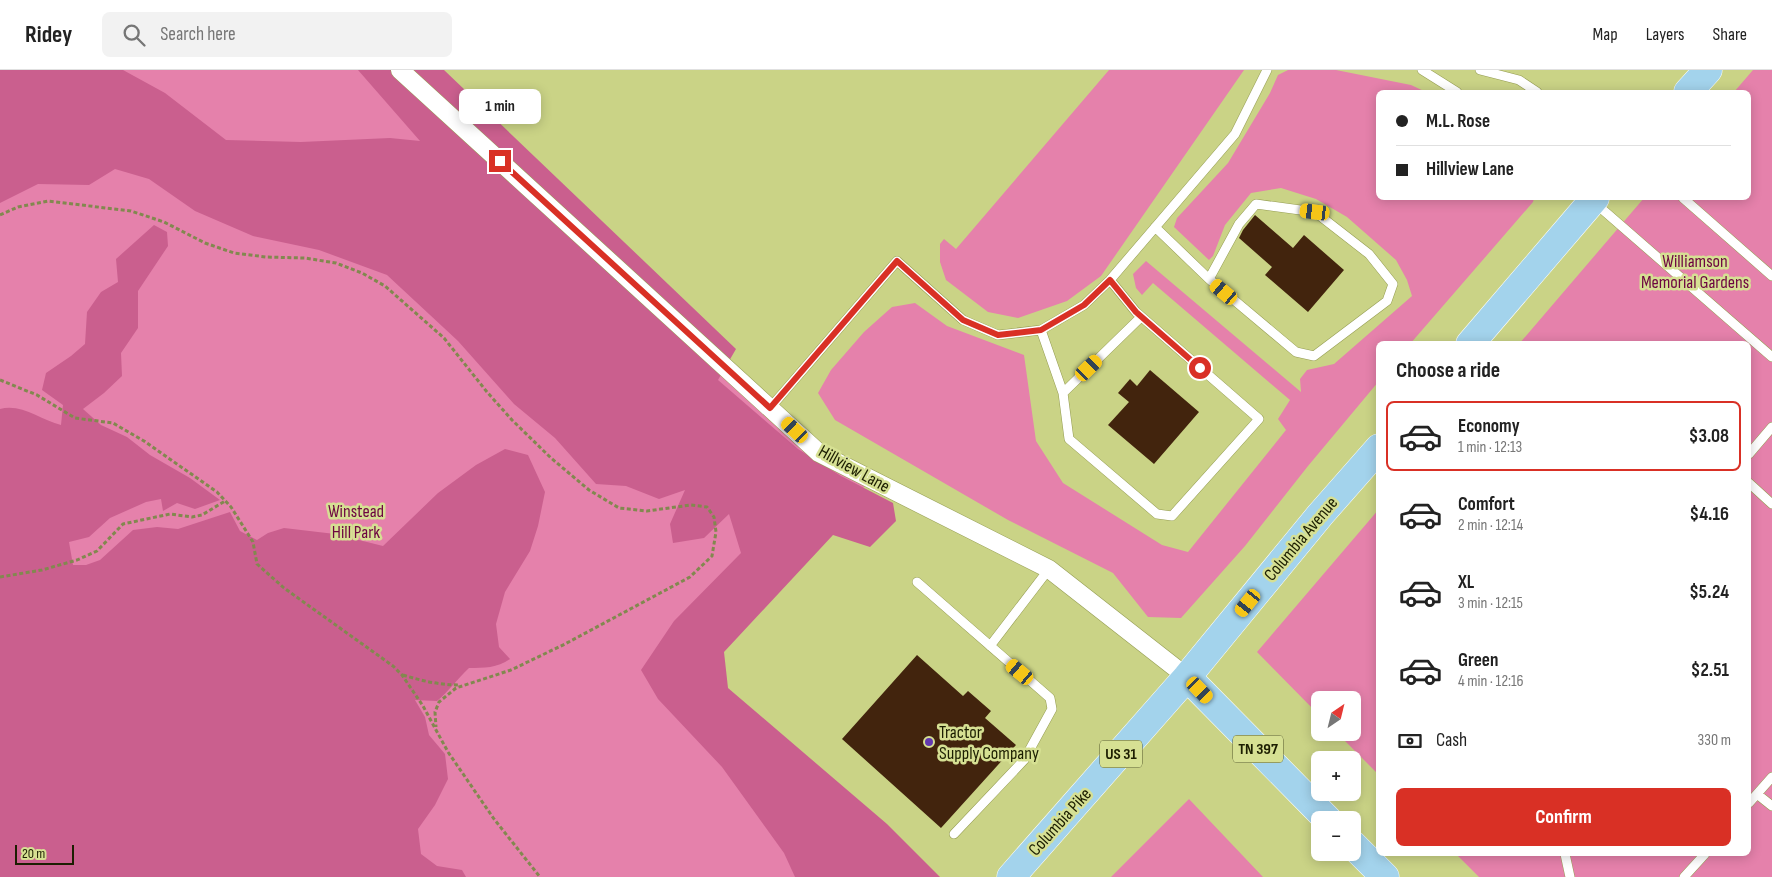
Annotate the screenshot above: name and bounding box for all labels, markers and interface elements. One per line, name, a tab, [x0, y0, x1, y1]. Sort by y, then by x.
search box	[102, 12, 452, 57]
text: Ridey	[25, 20, 72, 49]
icon: search	[120, 21, 148, 49]
text: Search here	[160, 23, 236, 46]
text: Map	[1593, 24, 1618, 45]
text: Layers	[1646, 24, 1685, 45]
text: Share	[1713, 24, 1747, 45]
callout: 1 min	[459, 88, 541, 124]
text: 1 min	[485, 97, 515, 116]
text: M.L. Rose	[1426, 110, 1490, 133]
route end	[489, 150, 511, 172]
text: Hillview Lane	[1426, 158, 1514, 181]
car	[1299, 203, 1330, 221]
park label: Williamson Memorial Gardens	[1641, 251, 1749, 293]
car	[1207, 277, 1240, 307]
car	[1073, 352, 1105, 384]
route start	[1189, 357, 1211, 379]
text: Choose a ride	[1396, 357, 1500, 384]
car	[778, 414, 811, 446]
icon: car	[1398, 414, 1443, 459]
text: Economy	[1458, 415, 1520, 438]
text: $3.08	[1689, 425, 1729, 448]
text: 1 min · 12:13	[1458, 438, 1522, 457]
street label: Hillview Lane	[815, 441, 893, 497]
icon: car	[1398, 492, 1443, 537]
street label: Columbia Avenue	[1260, 493, 1342, 585]
text: Comfort	[1458, 493, 1515, 516]
park label: Winstead Hill Park	[328, 501, 384, 543]
text: $4.16	[1690, 503, 1729, 526]
text: 2 min · 12:14	[1458, 516, 1523, 535]
icon: car	[1398, 570, 1443, 615]
text: XL	[1458, 571, 1474, 594]
text: $5.24	[1689, 581, 1729, 604]
car	[1232, 587, 1263, 619]
text: 3 min · 12:15	[1458, 594, 1523, 613]
icon: car	[1398, 648, 1443, 693]
text: Green	[1458, 649, 1498, 672]
car	[1003, 657, 1036, 687]
text: $2.51	[1691, 659, 1729, 682]
text: 4 min · 12:16	[1458, 672, 1524, 691]
car	[1184, 674, 1215, 706]
north arrow	[1311, 691, 1361, 741]
map controls	[1311, 691, 1361, 861]
place label: Tractor Supply Company	[939, 722, 1039, 764]
icon: cash	[1396, 727, 1424, 755]
text: Cash	[1436, 729, 1467, 752]
text: 330 m	[1698, 731, 1731, 750]
marker: Tractor Supply Company	[923, 736, 935, 748]
road number: TN 397	[1233, 736, 1283, 762]
road number: US 31	[1100, 741, 1142, 768]
button: +	[1311, 751, 1361, 801]
street label: Columbia Pike	[1024, 784, 1096, 860]
button: Confirm	[1396, 788, 1731, 846]
button: −	[1311, 811, 1361, 861]
scale bar	[15, 842, 74, 865]
text: 20 m	[22, 845, 45, 862]

